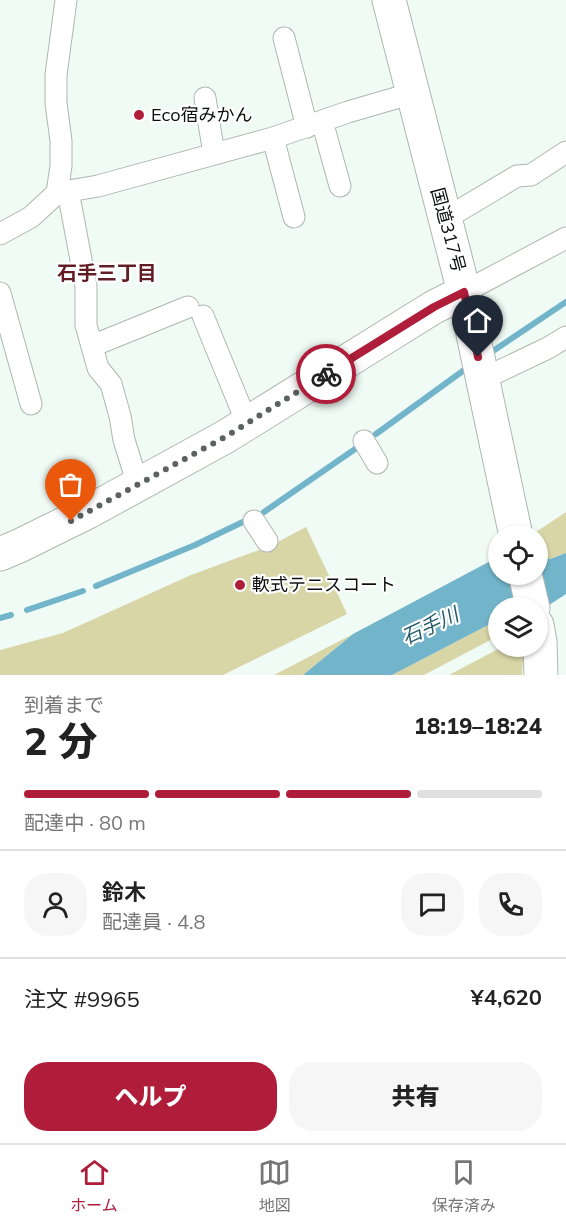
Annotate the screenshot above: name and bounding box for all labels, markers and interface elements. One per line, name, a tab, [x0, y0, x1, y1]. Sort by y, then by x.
place label: Eco宿みかん	[151, 103, 253, 126]
marker: Eco宿みかん	[132, 108, 146, 122]
street label: 国道317号	[426, 185, 471, 275]
district label: 石手三丁目	[57, 260, 157, 285]
pin	[452, 295, 503, 357]
icon: home	[461, 304, 494, 337]
courier	[296, 344, 356, 404]
icon: bike	[310, 358, 343, 391]
pin	[45, 459, 96, 521]
icon: bag	[54, 468, 87, 501]
map controls	[488, 525, 548, 657]
button: locate	[488, 525, 548, 585]
place label: 軟式テニスコート	[252, 573, 396, 596]
marker: 軟式テニスコート	[233, 578, 247, 592]
button: layers	[488, 597, 548, 657]
water label: 石手川	[397, 601, 464, 650]
text: 到着まで	[24, 692, 104, 717]
text: 18:19–18:24	[414, 712, 542, 740]
text: 2 分	[24, 716, 97, 765]
text: 配達中 · 80 m	[24, 810, 146, 835]
button: person	[24, 873, 87, 936]
button: chat	[401, 873, 464, 936]
button: phone	[479, 873, 542, 936]
text: 鈴木	[102, 878, 146, 906]
text: 配達員 · 4.8	[102, 909, 206, 934]
text: ¥4,620	[471, 983, 542, 1011]
text: 注文 #9965	[24, 985, 140, 1013]
button: ヘルプ	[24, 1062, 277, 1131]
button: 共有	[289, 1062, 542, 1131]
tab: ホーム	[70, 1156, 118, 1216]
tab: 地図	[258, 1156, 291, 1216]
tab: 保存済み	[432, 1156, 496, 1216]

